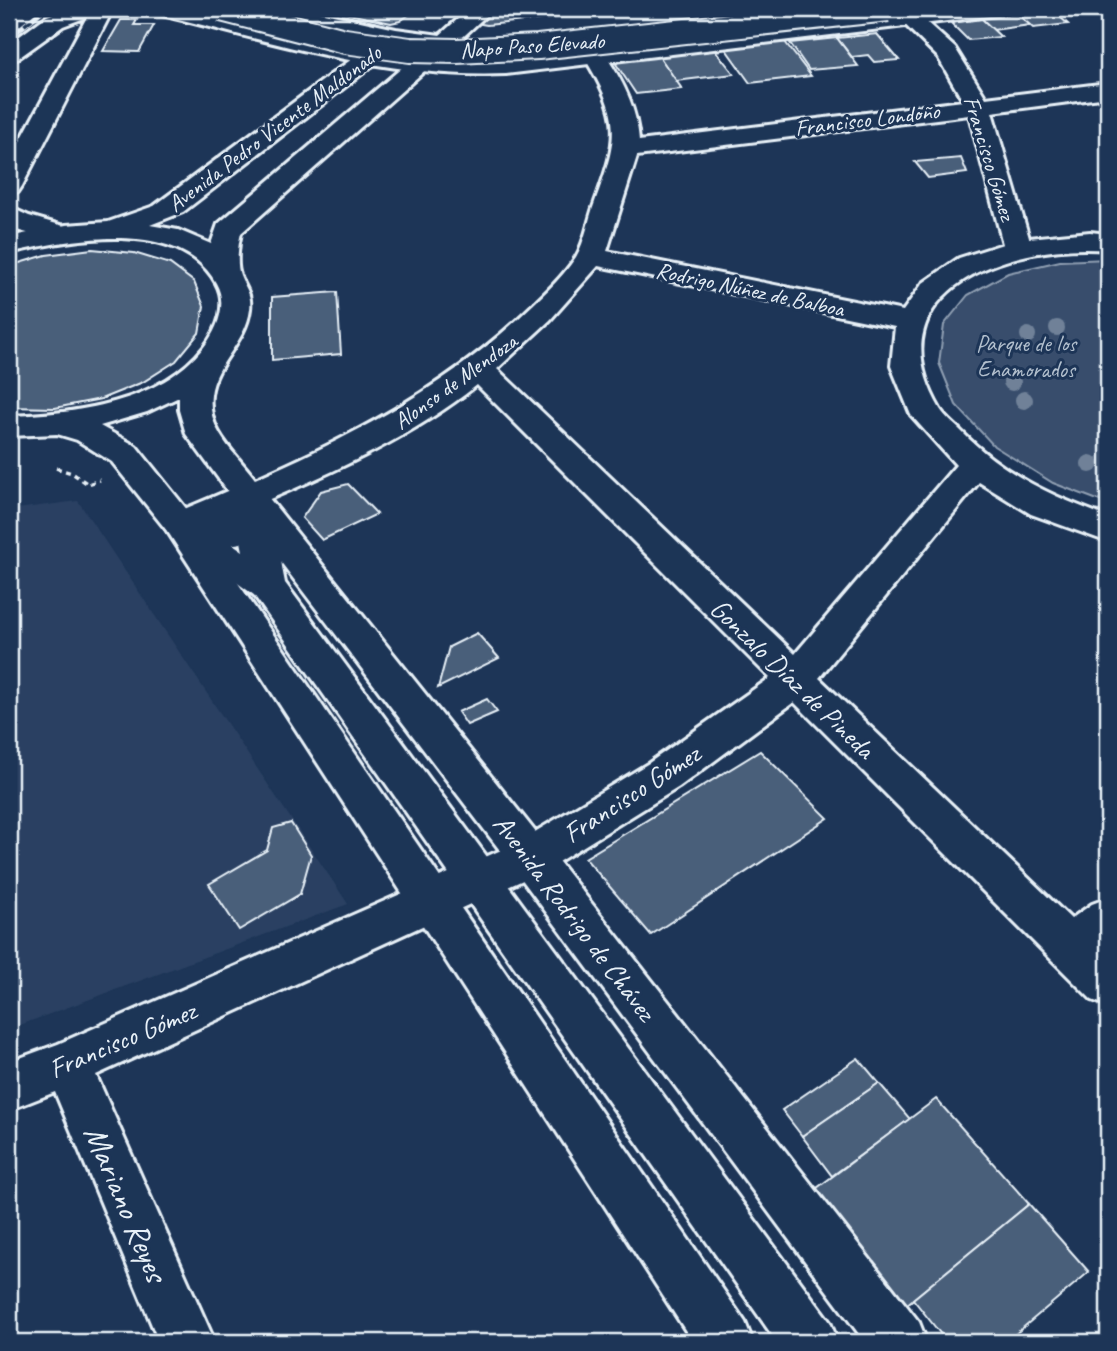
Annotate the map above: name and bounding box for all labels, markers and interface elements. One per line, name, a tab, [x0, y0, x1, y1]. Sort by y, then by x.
street label: Napo Paso Elevado	[459, 26, 607, 65]
street label: Avenida Pedro Vicente Maldonado	[162, 37, 388, 218]
street label: Francisco Gómez	[957, 93, 1023, 225]
street label: Francisco Londoño	[793, 96, 943, 143]
street label: Rodrigo Núñez de Balboa	[653, 255, 848, 324]
street label: Alonso de Mendoza	[388, 325, 525, 436]
park label: Parque de los Enamorados	[976, 329, 1078, 384]
street label: Gonzalo Díaz de Pineda	[703, 591, 884, 767]
street label: Francisco Gómez	[556, 735, 708, 851]
street label: Avenida Rodrigo de Chávez	[486, 807, 665, 1029]
street label: Francisco Gómez	[44, 992, 203, 1086]
street label: Mariano Reyes	[74, 1119, 179, 1290]

